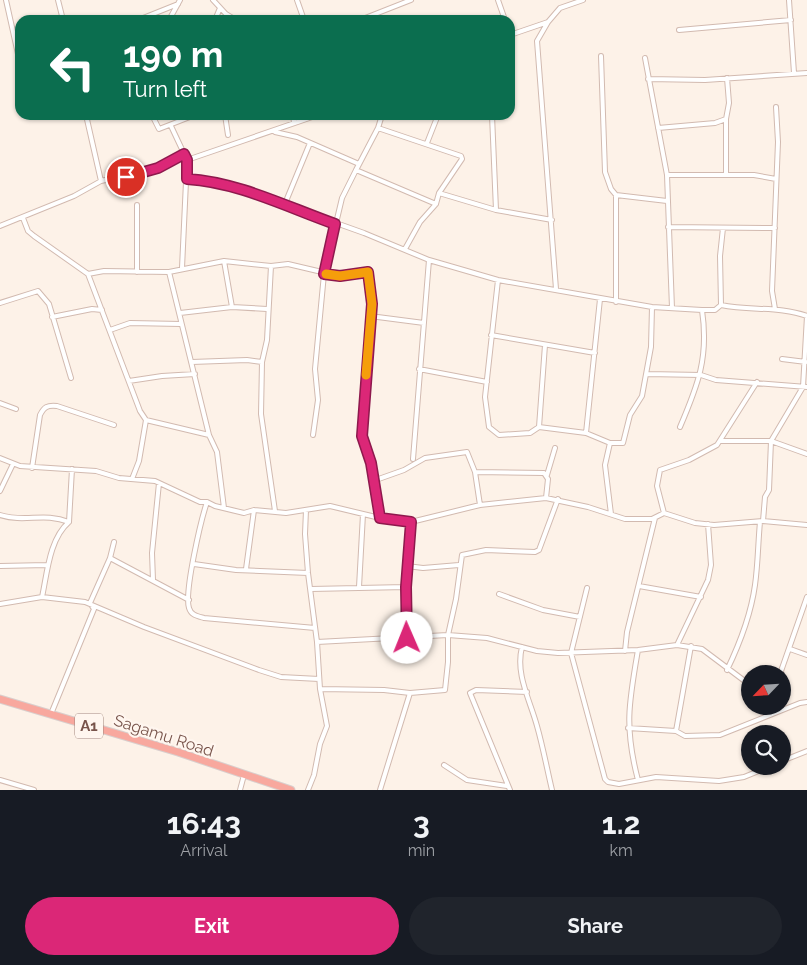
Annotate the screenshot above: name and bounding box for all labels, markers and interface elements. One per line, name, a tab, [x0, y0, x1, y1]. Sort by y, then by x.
text: 190 m	[123, 34, 223, 75]
icon: left	[40, 35, 105, 100]
text: Turn left	[123, 76, 207, 102]
pin	[105, 156, 147, 198]
icon: arrive	[112, 163, 140, 191]
position arrow	[380, 611, 432, 663]
north arrow	[741, 665, 791, 715]
map controls	[741, 665, 791, 775]
street label: Sagamu Road	[112, 710, 216, 761]
road number: A1	[75, 714, 103, 738]
button: search	[741, 725, 791, 775]
text: 16:43	[167, 806, 241, 841]
text: 3	[413, 806, 430, 841]
text: 1.2	[602, 806, 640, 841]
text: Arrival	[180, 841, 227, 860]
text: min	[408, 841, 435, 860]
text: km	[609, 841, 633, 860]
button: Exit	[25, 897, 399, 955]
button: Share	[409, 897, 782, 955]

